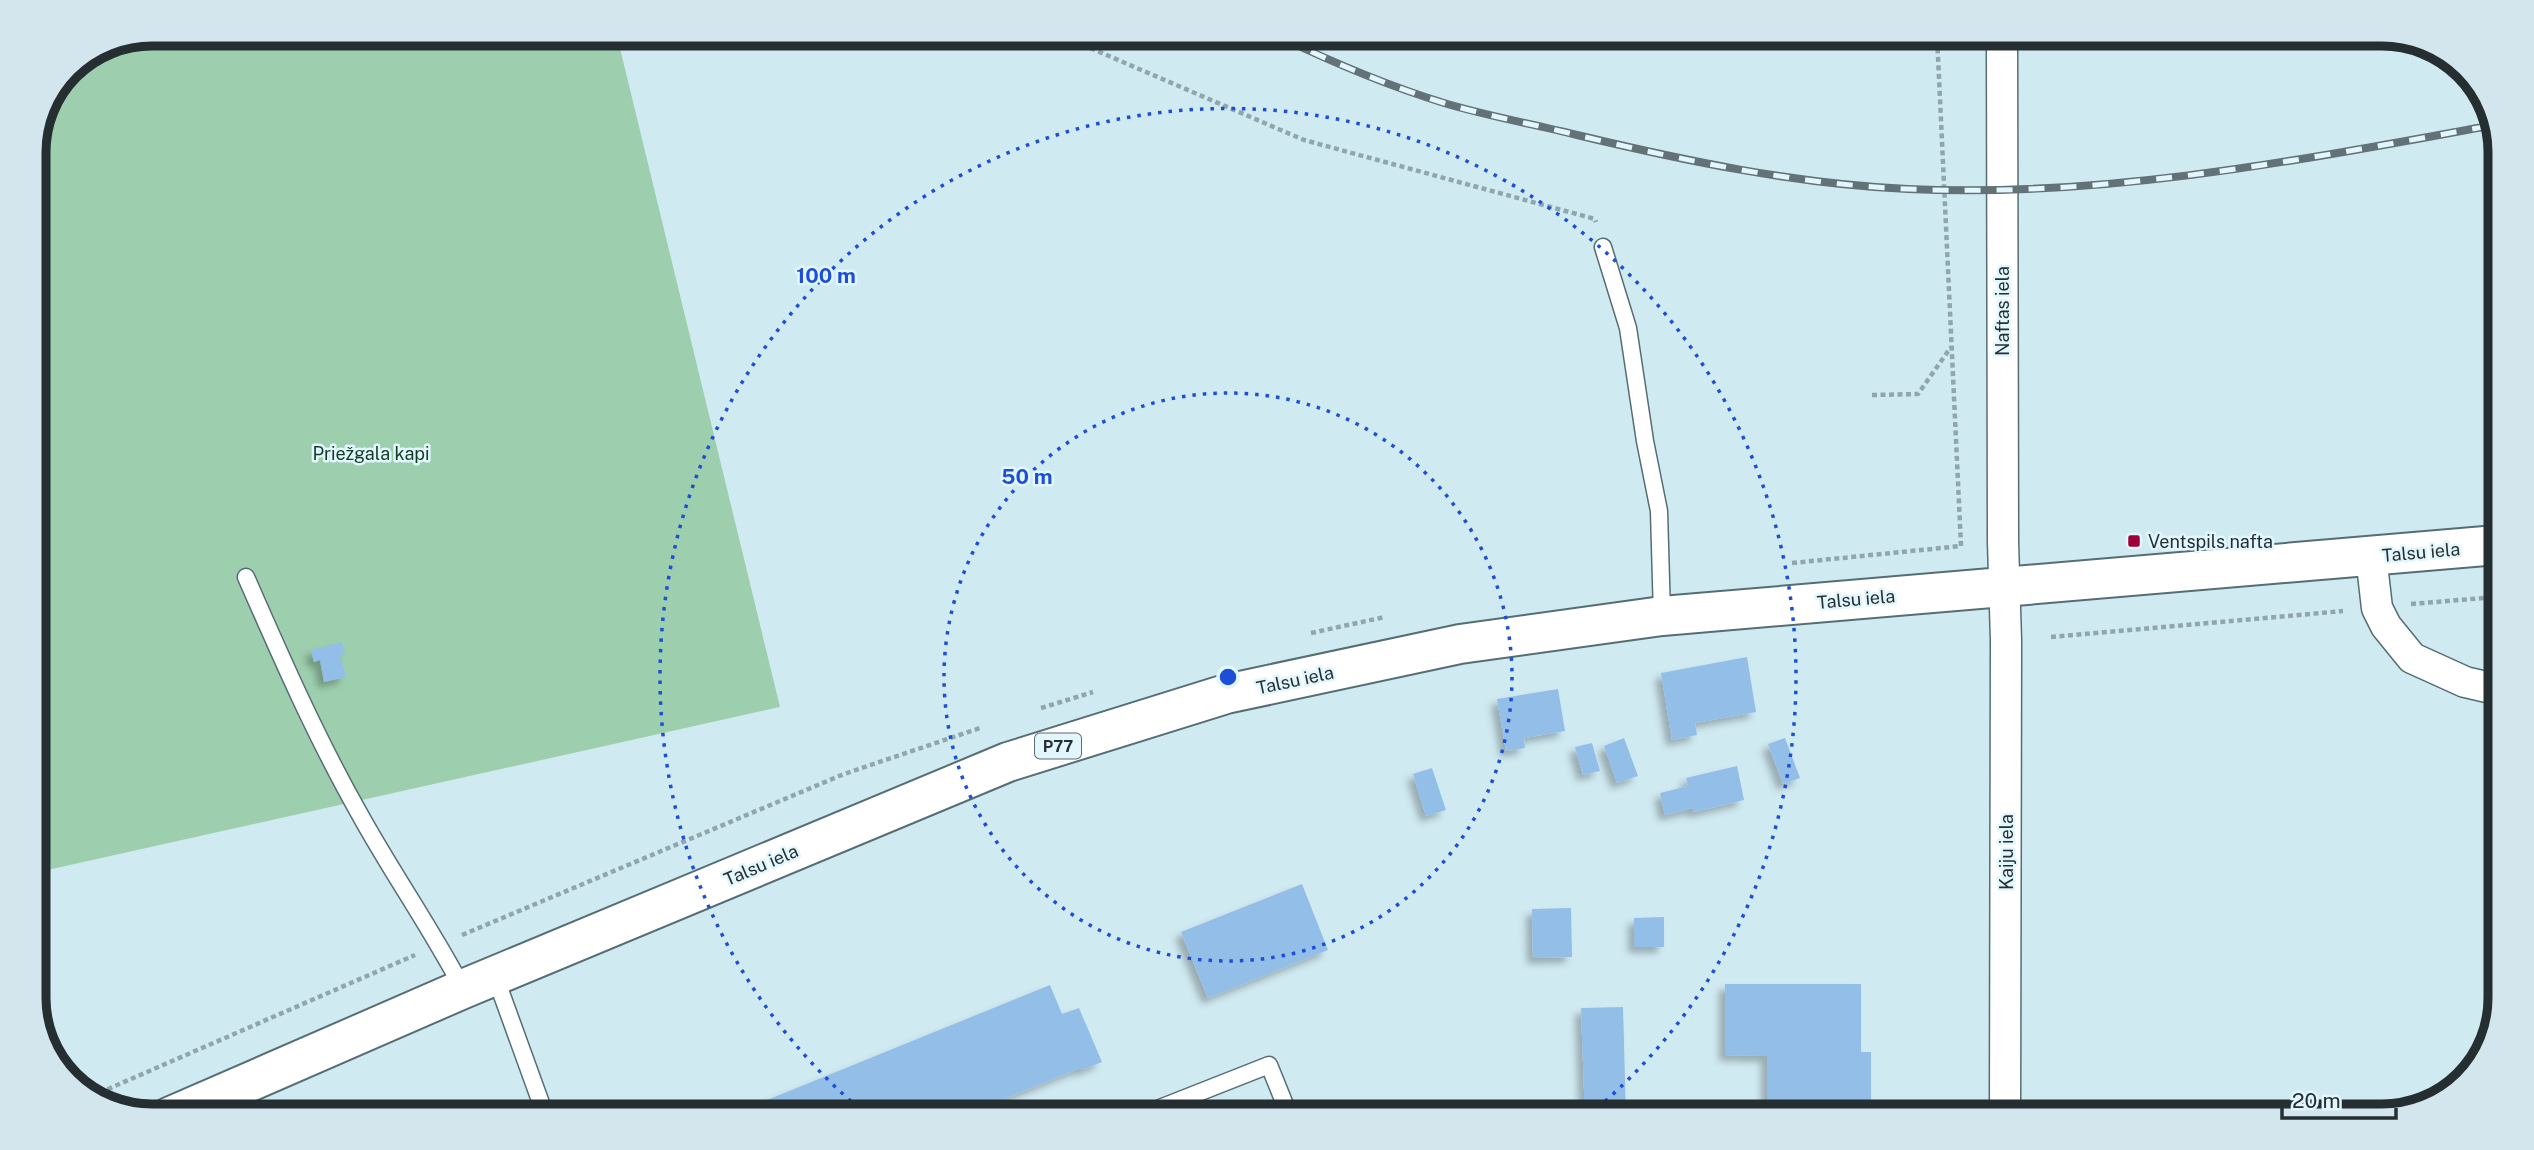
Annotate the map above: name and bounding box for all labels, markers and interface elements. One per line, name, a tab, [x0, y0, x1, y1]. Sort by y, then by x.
text: 100 m	[796, 263, 856, 288]
street label: Naftas iela	[1992, 266, 2013, 356]
park label: Priežgala kapi	[312, 443, 430, 464]
text: 50 m	[1001, 464, 1053, 489]
place label: Ventspils nafta	[2148, 531, 2273, 552]
marker: Ventspils nafta	[2126, 533, 2142, 549]
street label: Talsu iela	[2381, 538, 2461, 566]
street label: Talsu iela	[1816, 585, 1896, 613]
street label: Talsu iela	[1254, 662, 1336, 698]
centre of rings	[1216, 665, 1240, 689]
road number: P77	[1035, 734, 1081, 758]
street label: Kaiju iela	[1996, 814, 2017, 890]
street label: Talsu iela	[721, 840, 801, 890]
scale bar	[2282, 1076, 2396, 1120]
text: 20 m	[2292, 1088, 2341, 1113]

